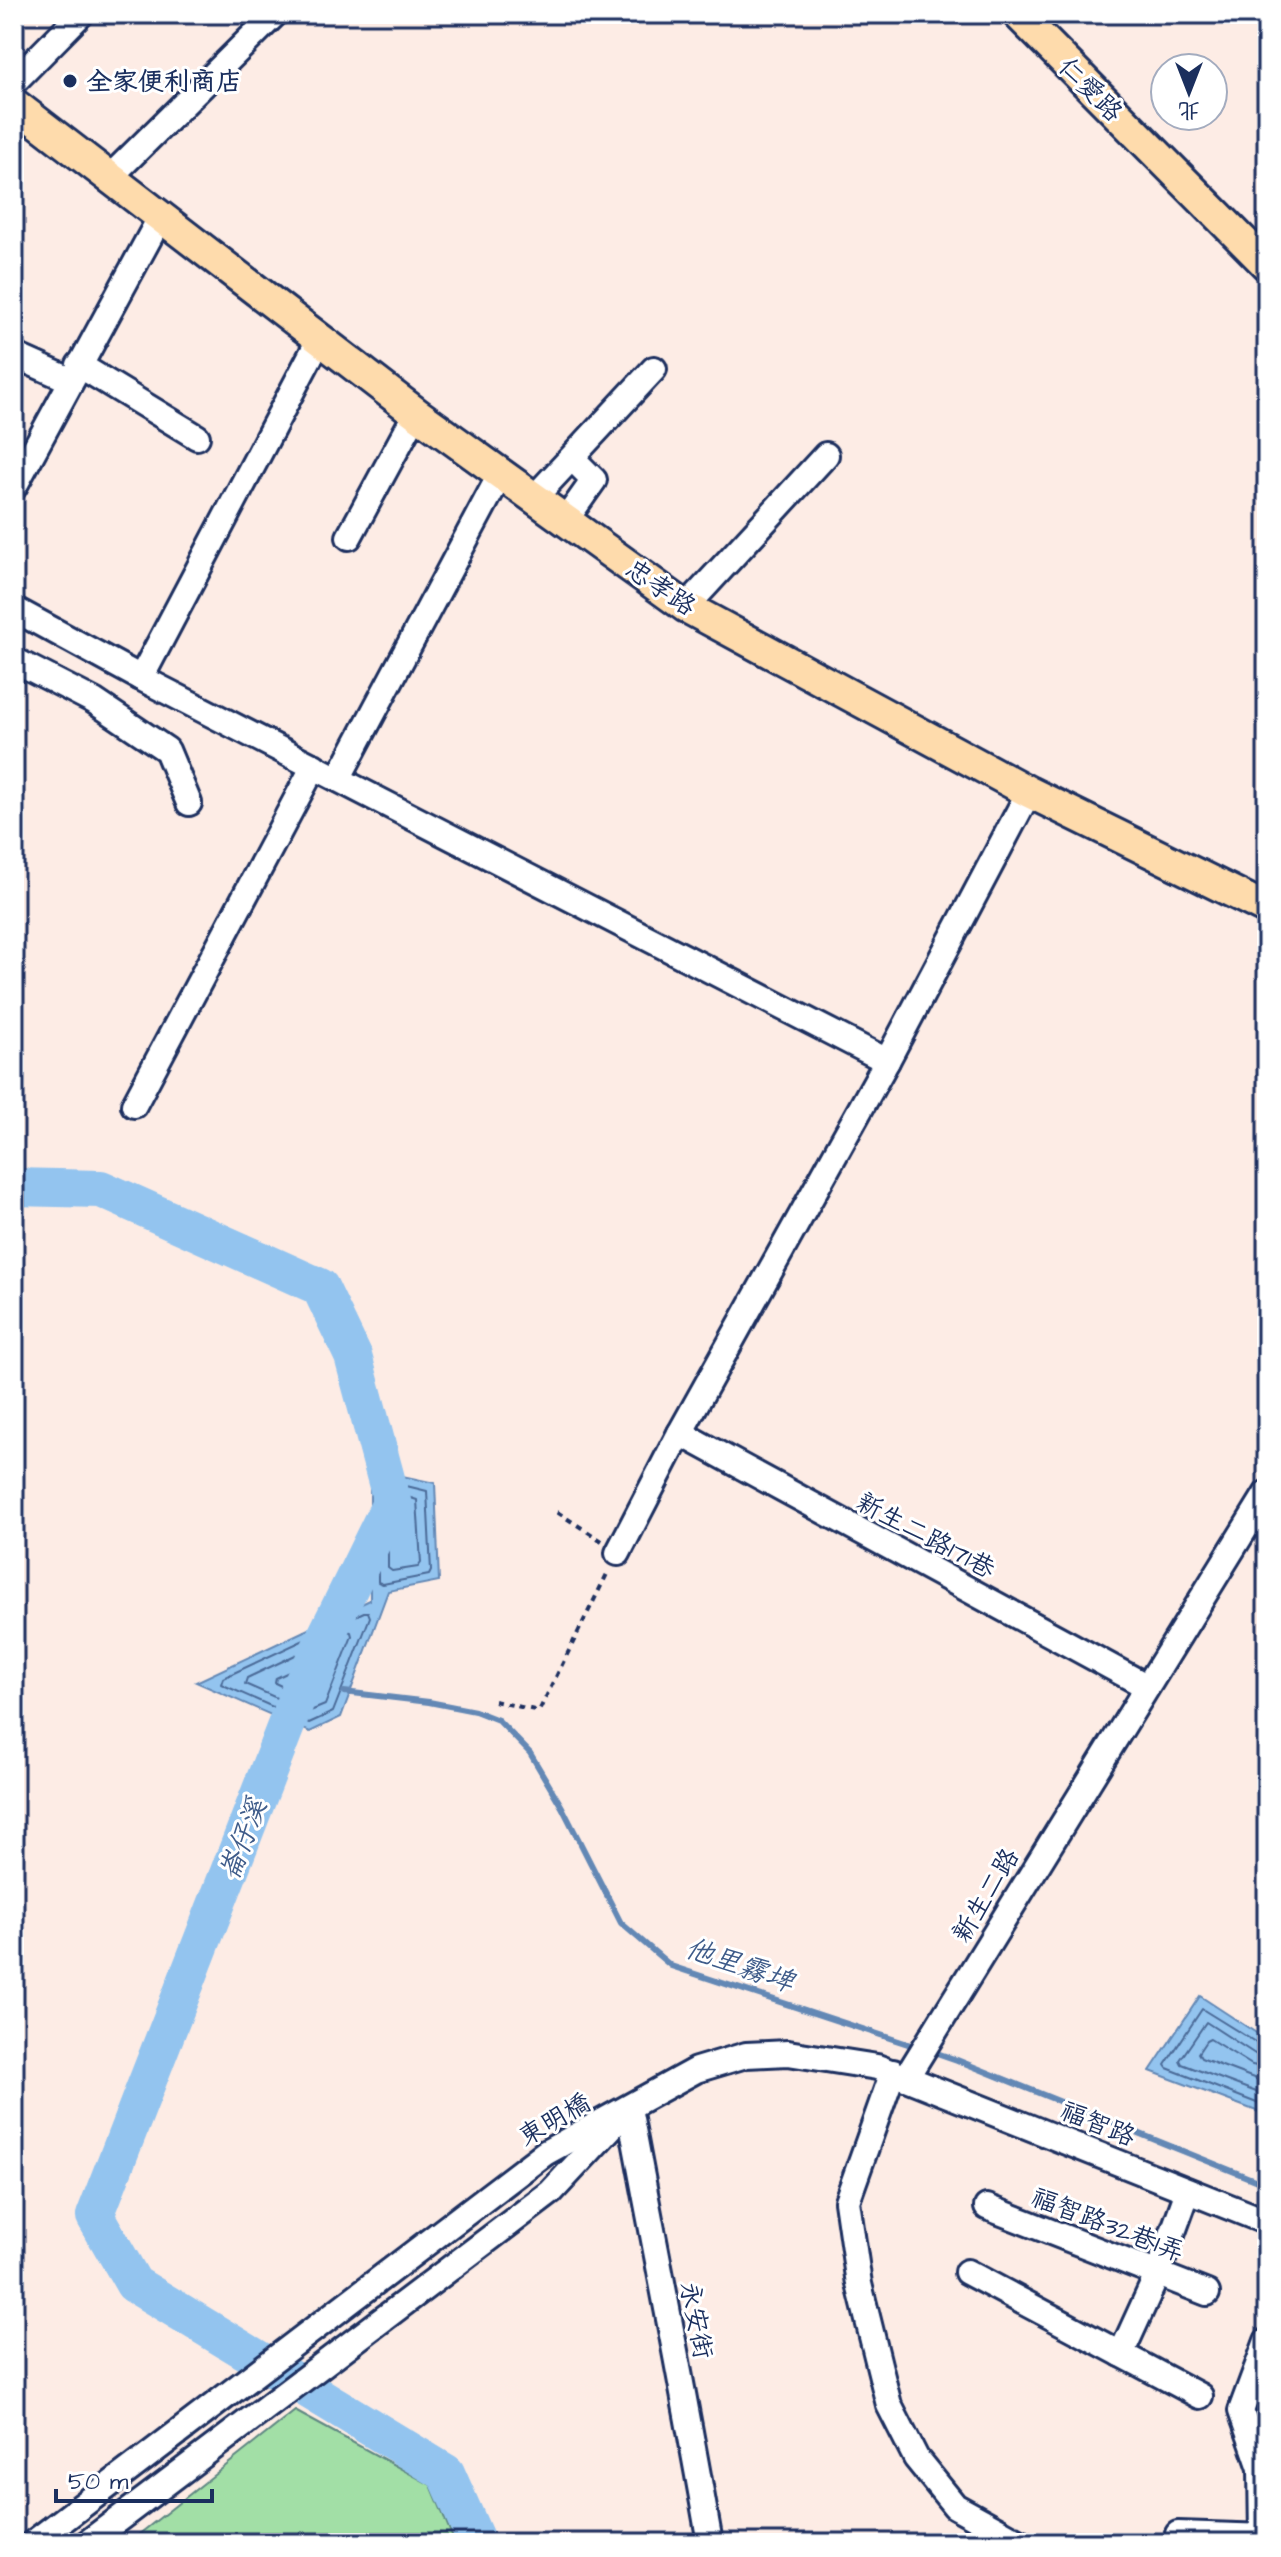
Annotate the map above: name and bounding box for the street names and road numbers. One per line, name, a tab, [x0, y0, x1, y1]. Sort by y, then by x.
street label: 仁愛路	[1050, 49, 1131, 130]
street label: 忠孝路	[618, 551, 703, 625]
street label: 新生二路171巷	[850, 1484, 1001, 1588]
street label: 新生二路	[944, 1842, 1028, 1949]
street label: 東明橋	[512, 2085, 597, 2155]
street label: 福智路	[1055, 2093, 1141, 2155]
street label: 福智路32巷1弄	[1026, 2179, 1189, 2271]
street label: 永安街	[671, 2278, 721, 2362]

